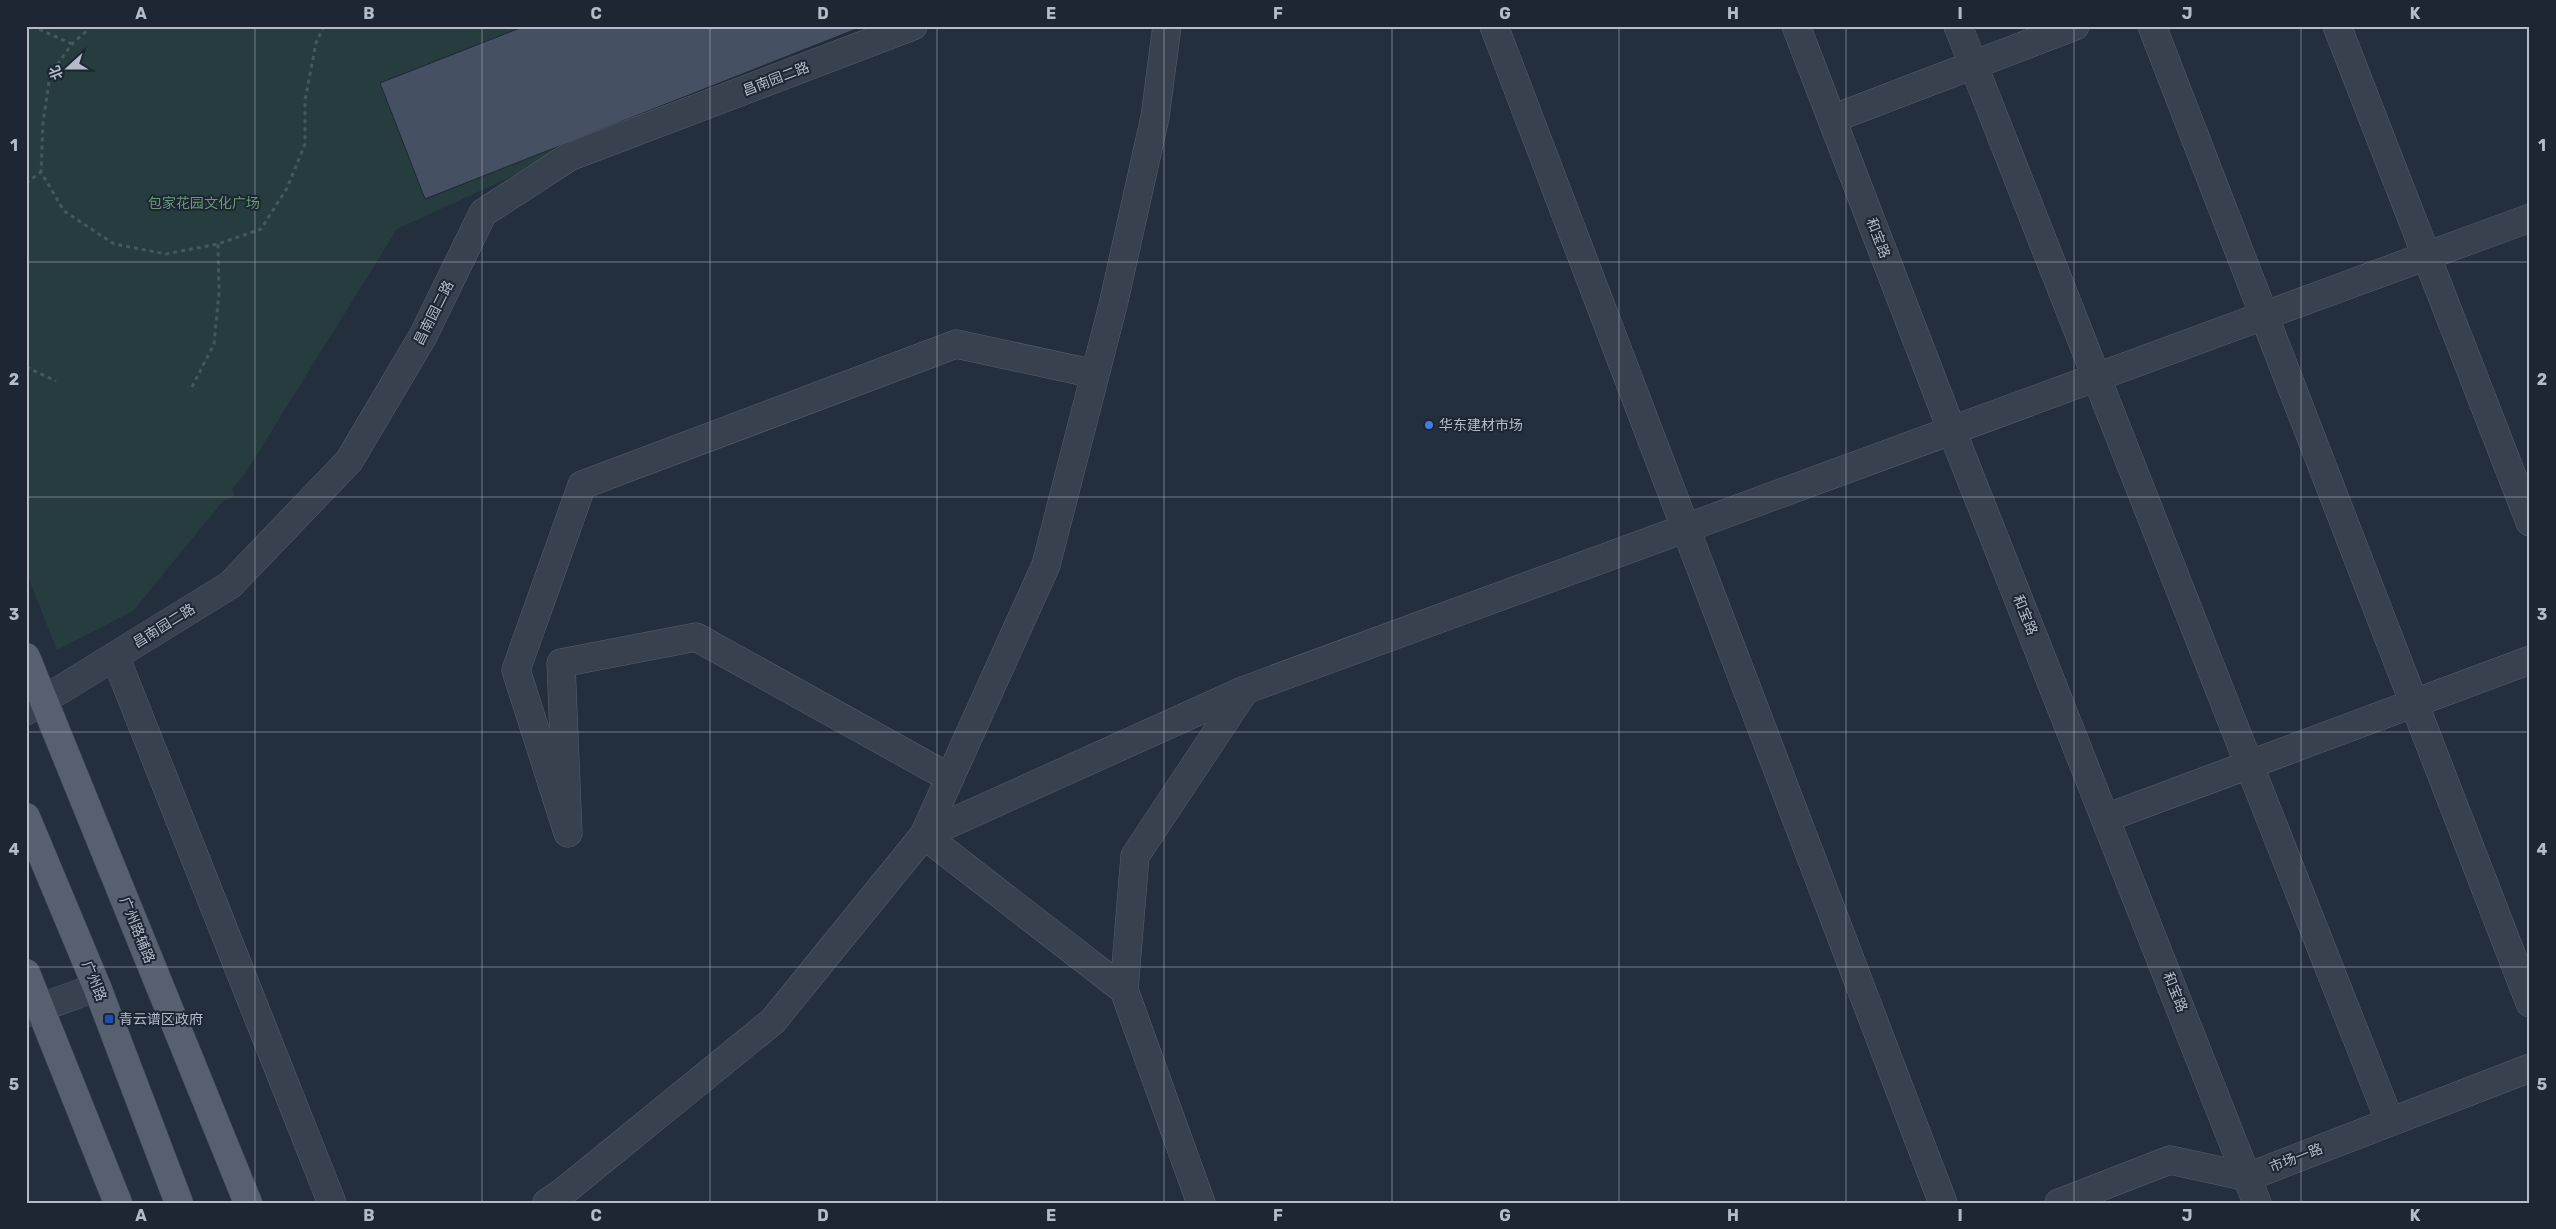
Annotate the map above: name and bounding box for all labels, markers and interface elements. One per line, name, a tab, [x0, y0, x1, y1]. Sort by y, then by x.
text: A	[135, 4, 147, 23]
text: B	[363, 4, 375, 23]
text: C	[590, 4, 602, 23]
text: D	[817, 4, 829, 23]
text: E	[1046, 4, 1056, 23]
text: F	[1273, 4, 1283, 23]
text: G	[1499, 4, 1511, 23]
text: H	[1727, 4, 1739, 23]
text: I	[1957, 4, 1963, 23]
text: J	[2182, 4, 2192, 23]
text: K	[2410, 4, 2421, 23]
north arrow	[42, 42, 92, 92]
street label: 昌南园二路	[740, 59, 812, 99]
text: 北	[46, 63, 67, 82]
text: 1	[10, 136, 18, 155]
text: 1	[2538, 136, 2546, 155]
park label: 包家花园文化广场	[148, 195, 260, 212]
street label: 和宝路	[1863, 215, 1893, 261]
street label: 昌南园二路	[411, 278, 457, 348]
text: 2	[9, 370, 19, 389]
text: 2	[2537, 370, 2547, 389]
place label: 华东建材市场	[1439, 417, 1523, 434]
marker: 华东建材市场	[1423, 419, 1435, 431]
street label: 和宝路	[2009, 592, 2041, 638]
street label: 昌南园二路	[130, 600, 198, 652]
text: 3	[9, 605, 19, 624]
text: 3	[2537, 605, 2547, 624]
text: 4	[9, 840, 20, 859]
text: 4	[2537, 840, 2548, 859]
street label: 广州路辅路	[116, 894, 158, 966]
street label: 广州路	[78, 958, 110, 1004]
street label: 和宝路	[2159, 969, 2191, 1015]
place label: 青云谱区政府	[119, 1011, 203, 1028]
marker: 青云谱区政府	[103, 1013, 115, 1025]
text: 5	[9, 1075, 19, 1094]
text: 5	[2537, 1075, 2547, 1094]
street label: 市场一路	[2267, 1140, 2325, 1176]
text: A	[135, 1206, 147, 1225]
text: B	[363, 1206, 375, 1225]
text: C	[590, 1206, 602, 1225]
text: D	[817, 1206, 829, 1225]
text: E	[1046, 1206, 1056, 1225]
text: F	[1273, 1206, 1283, 1225]
text: G	[1499, 1206, 1511, 1225]
text: H	[1727, 1206, 1739, 1225]
text: I	[1957, 1206, 1963, 1225]
text: J	[2182, 1206, 2192, 1225]
text: K	[2410, 1206, 2421, 1225]

